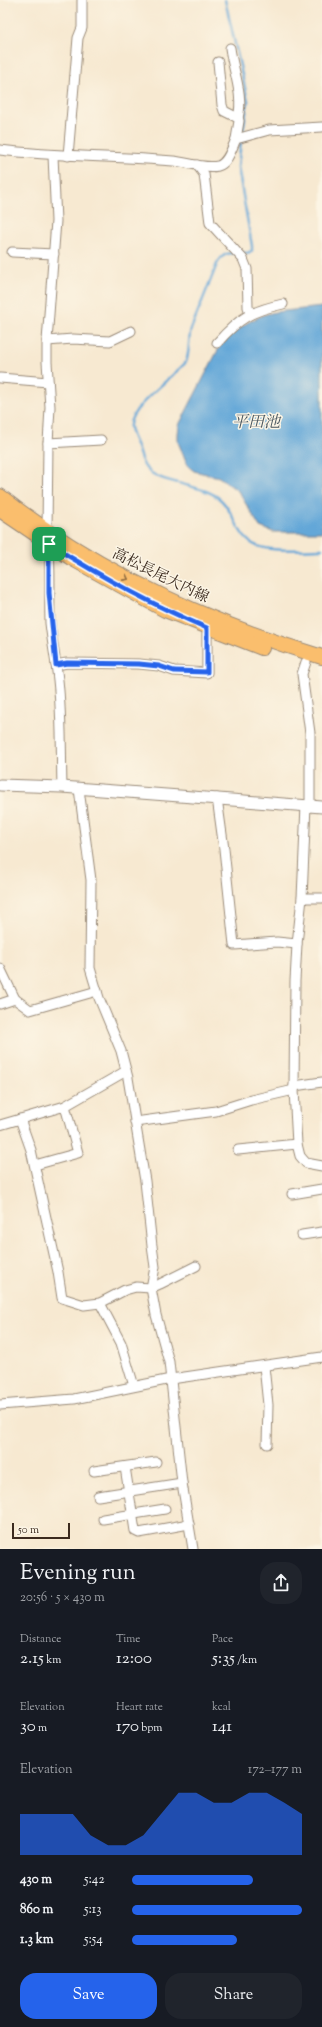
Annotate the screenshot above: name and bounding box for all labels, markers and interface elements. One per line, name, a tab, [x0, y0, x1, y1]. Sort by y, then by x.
water label: 平田池	[232, 412, 282, 435]
pin	[32, 527, 66, 561]
icon: arrive	[38, 533, 60, 555]
street label: 高松長尾大内線	[109, 544, 212, 609]
one-way arrow	[122, 573, 130, 580]
scale bar	[12, 1521, 70, 1540]
text: 50 m	[18, 1522, 39, 1538]
text: Evening run	[20, 1558, 136, 1590]
button: share	[260, 1562, 302, 1604]
text: 20:56 · 5 × 430 m	[20, 1589, 105, 1607]
text: Distance	[20, 1631, 61, 1647]
text: Time	[116, 1631, 140, 1647]
text: Pace	[212, 1631, 233, 1647]
text: 2.15	[20, 1647, 44, 1671]
text: 12:00	[116, 1647, 152, 1671]
text: 5:35	[212, 1647, 235, 1671]
text: km	[44, 1652, 61, 1668]
text: /km	[235, 1652, 257, 1668]
text: Elevation	[20, 1699, 65, 1715]
text: Heart rate	[116, 1699, 163, 1715]
text: kcal	[212, 1699, 231, 1715]
text: 30	[20, 1715, 36, 1739]
text: 170	[116, 1715, 139, 1739]
text: 141	[212, 1715, 232, 1739]
text: m	[36, 1720, 47, 1736]
text: bpm	[139, 1720, 162, 1736]
text: Elevation	[20, 1761, 73, 1779]
text: 172–177 m	[248, 1761, 302, 1779]
text: 430 m	[20, 1871, 52, 1889]
text: 5:42	[84, 1871, 104, 1889]
text: 860 m	[20, 1901, 53, 1919]
text: 5:13	[84, 1901, 102, 1919]
text: 1.3 km	[20, 1931, 54, 1949]
text: 5:54	[84, 1931, 103, 1949]
button: Save	[20, 1973, 157, 2019]
button: Share	[165, 1973, 302, 2019]

